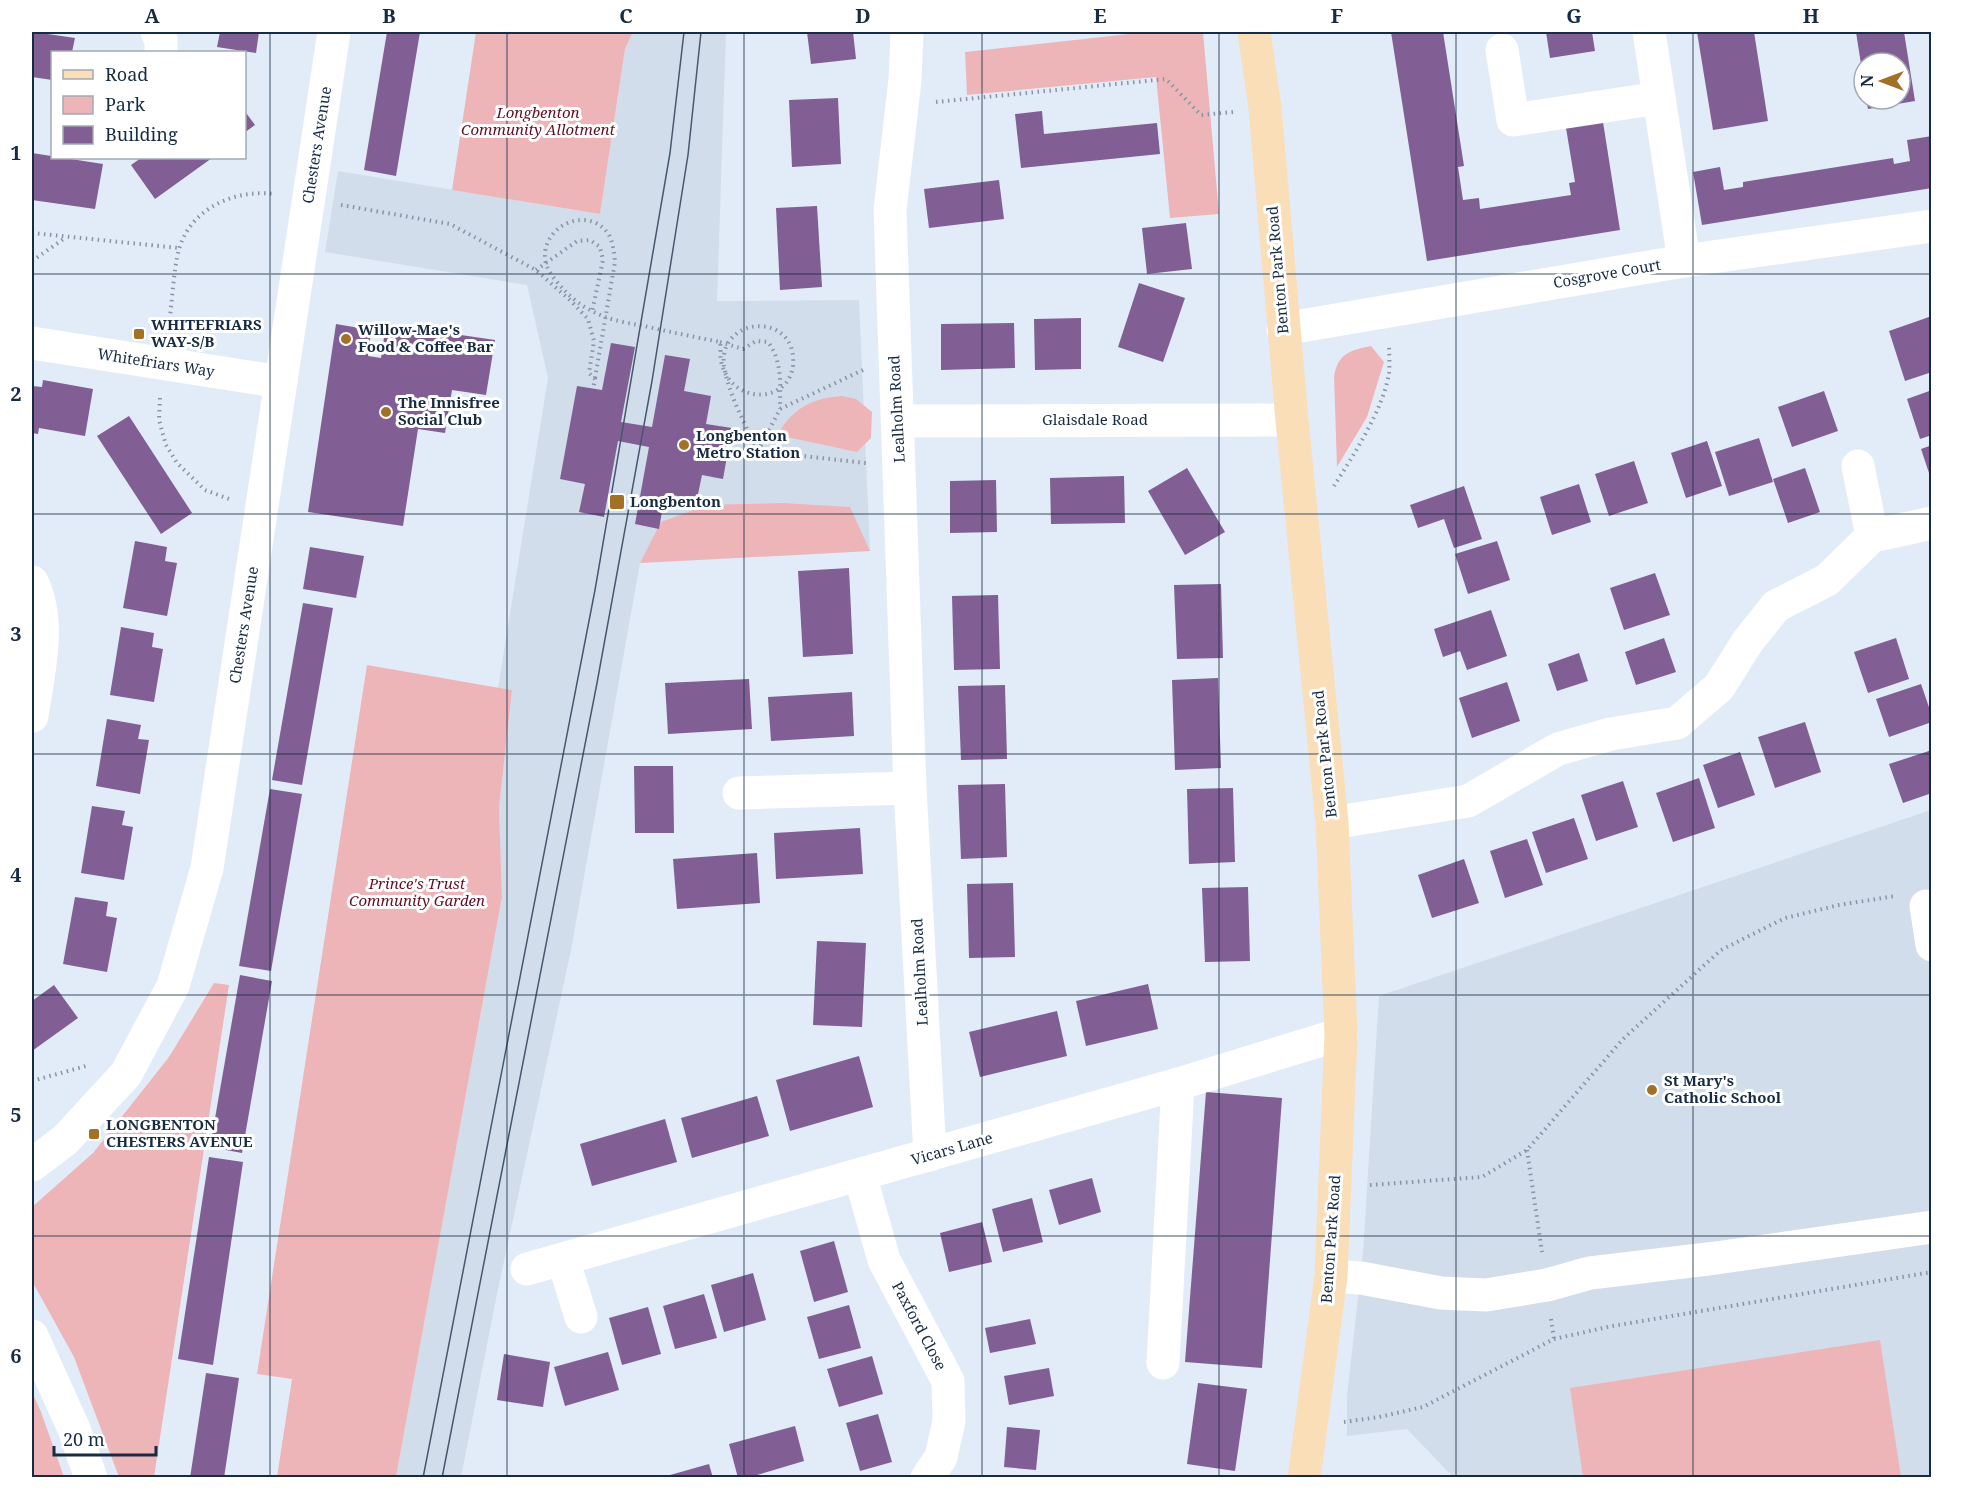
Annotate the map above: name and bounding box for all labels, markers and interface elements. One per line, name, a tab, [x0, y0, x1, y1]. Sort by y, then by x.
text: A	[144, 2, 160, 29]
text: B	[382, 2, 396, 29]
text: C	[619, 2, 633, 29]
text: D	[855, 2, 871, 29]
text: E	[1093, 2, 1107, 29]
text: F	[1331, 2, 1343, 29]
text: G	[1566, 2, 1582, 29]
text: H	[1803, 2, 1819, 29]
legend	[51, 51, 246, 159]
north arrow	[1852, 51, 1912, 111]
text: Road	[105, 62, 148, 86]
text: N	[1856, 74, 1878, 87]
street label: Chesters Avenue	[297, 85, 335, 205]
text: Park	[105, 92, 145, 116]
park label: Longbenton Community Allotment	[461, 102, 615, 139]
text: Building	[105, 122, 178, 146]
text: 1	[10, 139, 22, 166]
street label: Benton Park Road	[1261, 205, 1293, 335]
street label: Cosgrove Court	[1552, 254, 1662, 292]
place label: WHITEFRIARS WAY-S/B	[151, 314, 262, 351]
place label: Willow-Mae's Food & Coffee Bar	[358, 319, 494, 356]
marker: WHITEFRIARS WAY-S/B	[132, 327, 146, 341]
marker: Willow-Mae's Food & Coffee Bar	[339, 332, 353, 346]
street label: Whitefriars Way	[96, 343, 217, 381]
street label: Lealholm Road	[883, 355, 909, 463]
text: 2	[10, 380, 22, 407]
place label: The Innisfree Social Club	[398, 392, 500, 429]
marker: The Innisfree Social Club	[379, 405, 393, 419]
street label: Glaisdale Road	[1042, 409, 1148, 429]
place label: Longbenton Metro Station	[696, 425, 800, 462]
marker: Longbenton Metro Station	[677, 438, 691, 452]
place label: Longbenton	[630, 491, 721, 511]
marker: Longbenton	[608, 493, 626, 511]
street label: Chesters Avenue	[224, 565, 262, 685]
text: 3	[10, 620, 22, 647]
street label: Benton Park Road	[1307, 689, 1341, 819]
text: 4	[10, 861, 22, 888]
park label: Prince's Trust Community Garden	[349, 873, 485, 910]
street label: Lealholm Road	[906, 918, 932, 1026]
place label: St Mary's Catholic School	[1664, 1070, 1782, 1107]
marker: St Mary's Catholic School	[1645, 1083, 1659, 1097]
text: 5	[10, 1101, 22, 1128]
place label: LONGBENTON CHESTERS AVENUE	[106, 1114, 253, 1151]
marker: LONGBENTON CHESTERS AVENUE	[87, 1127, 101, 1141]
street label: Vicars Lane	[909, 1127, 995, 1169]
street label: Benton Park Road	[1316, 1174, 1344, 1304]
street label: Paxford Close	[888, 1278, 952, 1373]
text: 6	[10, 1342, 22, 1369]
scale bar	[54, 1419, 156, 1457]
text: 20 m	[63, 1427, 105, 1451]

